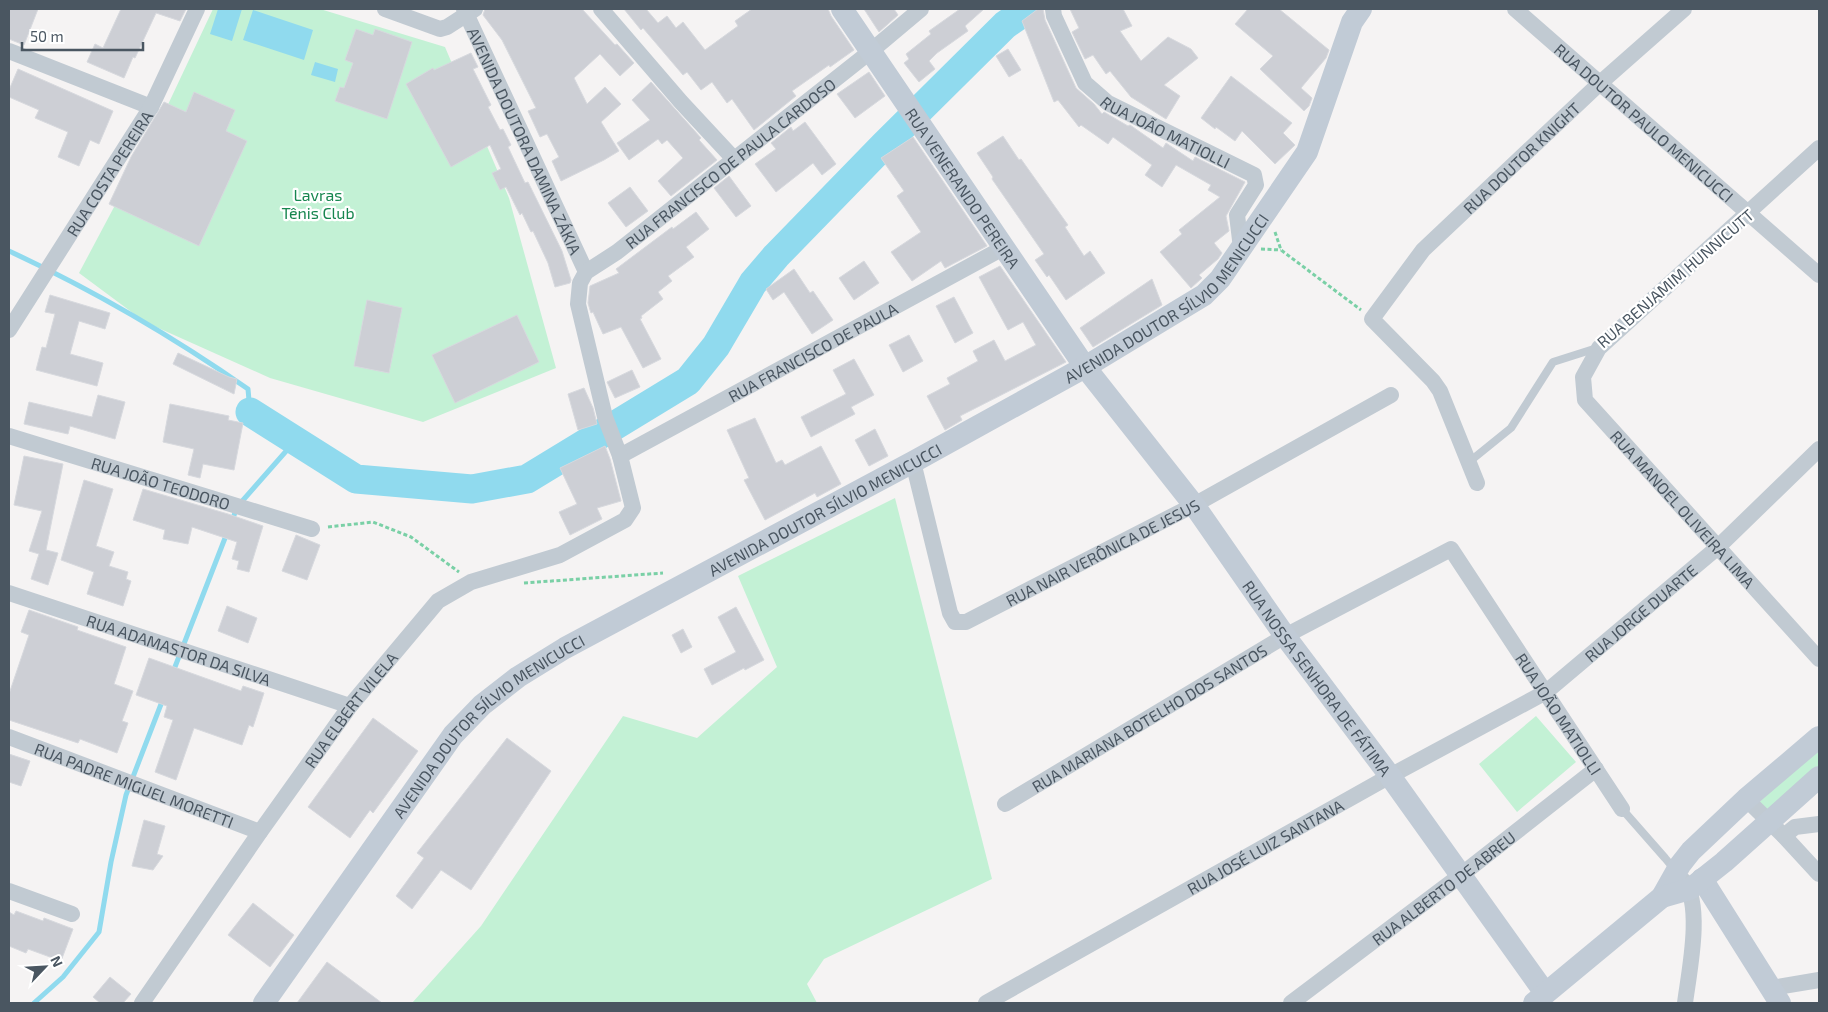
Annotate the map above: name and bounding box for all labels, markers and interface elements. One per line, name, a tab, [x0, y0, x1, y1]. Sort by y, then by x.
scale bar	[22, 20, 144, 52]
street label: AVENIDA DOUTORA DAMINA ZÁKIA	[464, 24, 586, 257]
text: 50 m	[30, 27, 64, 45]
street label: RUA DOUTOR PAULO MENICUCCI	[1551, 39, 1738, 206]
street label: RUA FRANCISCO DE PAULA CARDOSO	[621, 74, 839, 252]
street label: RUA JOÃO MATIOLLI	[1097, 92, 1234, 171]
street label: RUA DOUTOR KNIGHT	[1459, 98, 1584, 217]
street label: RUA VENERANDO PEREIRA	[902, 104, 1024, 272]
street label: RUA COSTA PEREIRA	[62, 107, 156, 239]
park label: Lavras Tênis Club	[281, 185, 355, 222]
street label: RUA BENJAMIM HUNNICUTT	[1593, 205, 1757, 351]
street label: AVENIDA DOUTOR SÍLVIO MENICUCCI	[1061, 210, 1272, 386]
street label: RUA FRANCISCO DE PAULA	[725, 298, 900, 405]
street label: RUA MANOEL OLIVEIRA LIMA	[1607, 426, 1759, 591]
street label: AVENIDA DOUTOR SÍLVIO MENICUCCI	[705, 439, 944, 579]
street label: RUA JOÃO TEODORO	[89, 452, 233, 513]
street label: RUA NAIR VERÔNICA DE JESUS	[1002, 494, 1203, 610]
street label: RUA JORGE DUARTE	[1580, 560, 1701, 665]
street label: RUA NOSSA SENHORA DE FÁTIMA	[1240, 576, 1396, 779]
street label: RUA ADAMASTOR DA SILVA	[84, 610, 274, 689]
street label: AVENIDA DOUTOR SÍLVIO MENICUCCI	[388, 630, 587, 821]
street label: RUA MARIANA BOTELHO DOS SANTOS	[1028, 640, 1270, 795]
street label: RUA ELBERT VILELA	[300, 648, 401, 771]
street label: RUA JOÃO MATIOLLI	[1512, 649, 1606, 778]
street label: RUA PADRE MIGUEL MORETTI	[32, 738, 237, 831]
street label: RUA JOSÉ LUIZ SANTANA	[1184, 795, 1346, 898]
street label: RUA ALBERTO DE ABREU	[1368, 827, 1519, 949]
north arrow	[20, 942, 70, 992]
text: N	[47, 953, 67, 969]

